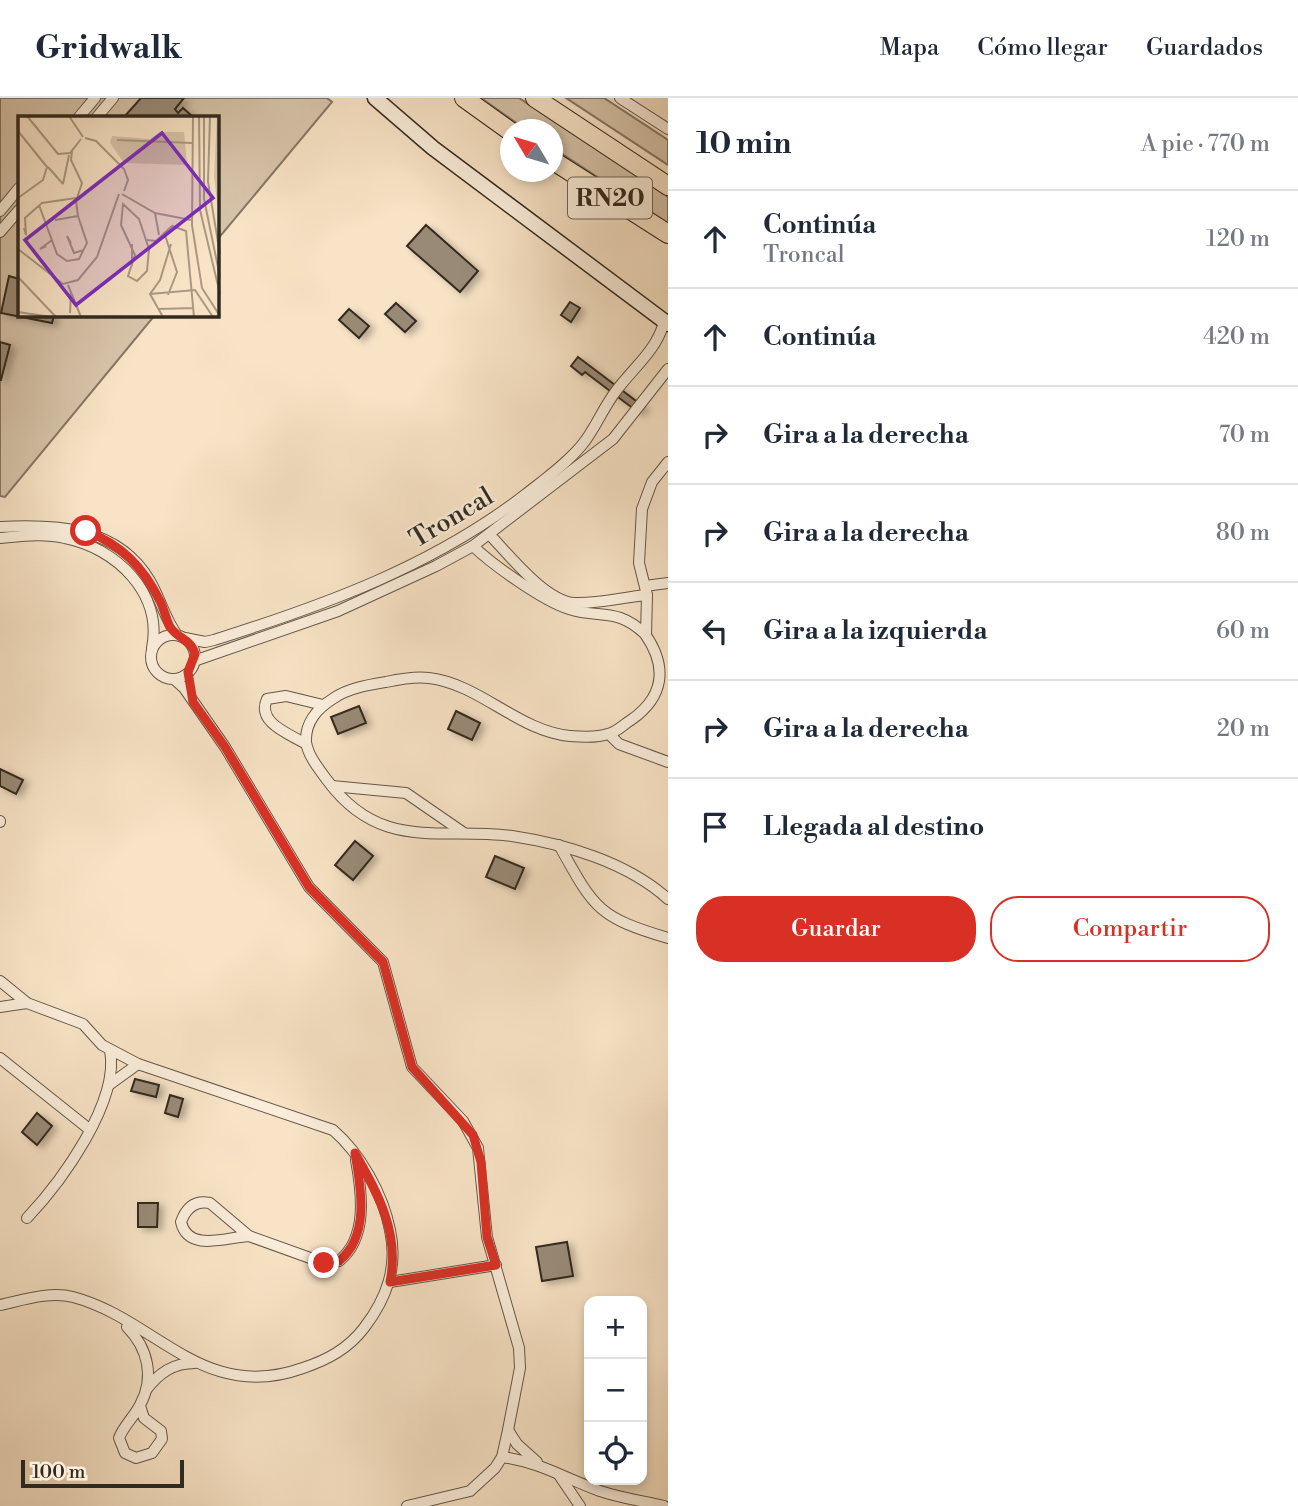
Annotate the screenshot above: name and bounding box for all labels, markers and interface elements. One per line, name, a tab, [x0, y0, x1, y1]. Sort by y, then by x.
text: Gridwalk	[35, 28, 182, 69]
text: Mapa	[880, 33, 939, 63]
text: Cómo llegar	[977, 33, 1108, 63]
text: Guardados	[1146, 33, 1263, 63]
inset map	[18, 116, 219, 317]
north arrow	[500, 119, 563, 182]
text: 10 min	[696, 125, 791, 163]
text: A pie · 770 m	[1141, 130, 1270, 158]
road number: RN20	[568, 178, 652, 218]
text: Continúa	[763, 209, 876, 241]
icon: ahead	[696, 220, 734, 258]
text: 120 m	[1206, 225, 1270, 253]
text: Troncal	[763, 241, 845, 269]
icon: ahead	[696, 318, 734, 356]
text: Continúa	[763, 321, 876, 353]
text: 420 m	[1203, 323, 1270, 351]
icon: right	[696, 416, 734, 454]
text: Gira a la derecha	[763, 419, 969, 451]
text: 70 m	[1219, 421, 1270, 449]
street label: Troncal	[404, 480, 500, 555]
icon: right	[696, 514, 734, 552]
route start	[70, 515, 101, 546]
text: Gira a la derecha	[763, 517, 969, 549]
text: 80 m	[1216, 519, 1270, 547]
icon: left	[696, 612, 734, 650]
text: Gira a la izquierda	[763, 615, 987, 647]
text: 60 m	[1216, 617, 1270, 645]
icon: right	[696, 710, 734, 748]
text: Gira a la derecha	[763, 713, 969, 745]
text: 20 m	[1217, 715, 1270, 743]
icon: arrive	[696, 808, 734, 846]
text: Llegada al destino	[763, 811, 984, 843]
button: Guardar	[696, 896, 976, 962]
button: Compartir	[990, 896, 1270, 962]
route end	[308, 1247, 339, 1278]
map controls	[584, 1296, 647, 1485]
button: +	[584, 1296, 647, 1359]
button: −	[584, 1359, 647, 1422]
button: locate	[584, 1422, 647, 1485]
scale bar	[21, 1457, 184, 1489]
text: 100 m	[32, 1460, 85, 1484]

